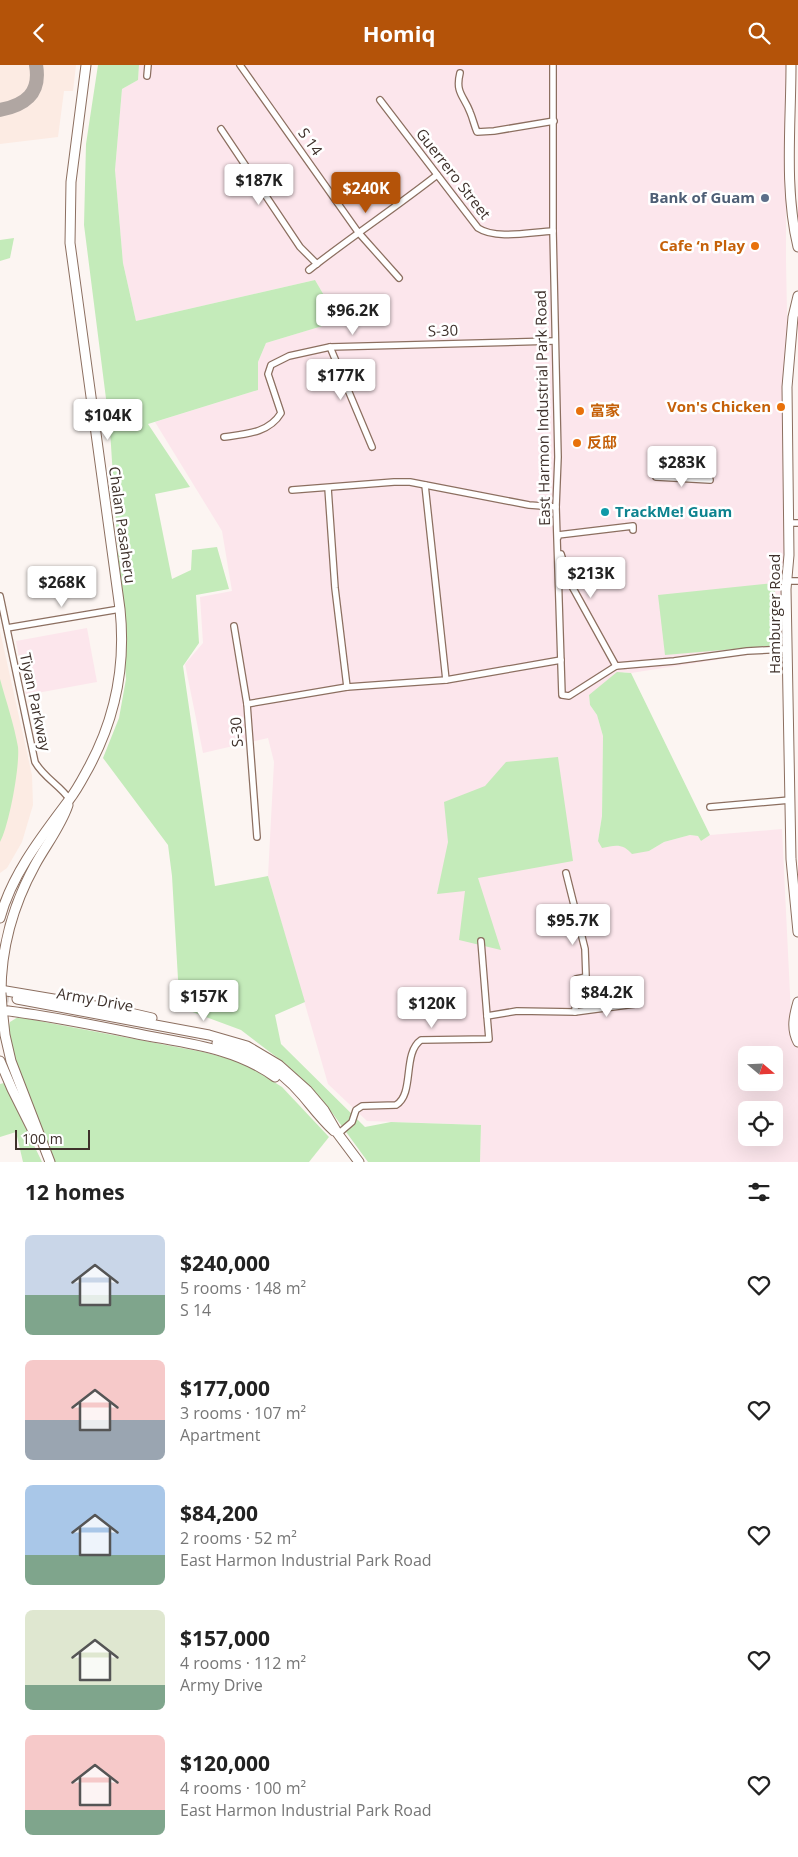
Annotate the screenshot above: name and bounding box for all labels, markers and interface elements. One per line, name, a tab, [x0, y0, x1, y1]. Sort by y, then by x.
text: Homiq	[363, 18, 435, 48]
icon: back	[25, 19, 53, 47]
icon: search	[745, 19, 773, 47]
street label: S 14	[294, 124, 328, 159]
street label: Guerrero Street	[412, 124, 496, 223]
pin: $187K	[224, 163, 294, 206]
text: $187K	[235, 169, 283, 191]
pin: $240K	[331, 171, 401, 214]
text: $240K	[342, 177, 390, 199]
place label: Bank of Guam	[649, 187, 755, 207]
marker: Bank of Guam	[759, 192, 771, 204]
place label: Cafe ‘n Play	[659, 235, 745, 255]
marker: Cafe ‘n Play	[749, 240, 761, 252]
street label: East Harmon Industrial Park Road	[530, 290, 554, 526]
pin: $96.2K	[312, 293, 394, 336]
text: $96.2K	[327, 299, 379, 321]
street label: S-30	[428, 319, 458, 341]
pin: $177K	[306, 359, 376, 401]
text: $177K	[317, 364, 365, 386]
place label: Von's Chicken	[667, 396, 771, 416]
pin: $104K	[73, 399, 143, 441]
place label: 富家	[590, 400, 620, 420]
marker: Von's Chicken	[775, 401, 787, 413]
text: $104K	[84, 404, 132, 426]
marker: 富家	[574, 405, 586, 417]
place label: 反邸	[587, 432, 617, 452]
marker: 反邸	[571, 437, 583, 449]
pin: $283K	[647, 445, 717, 488]
text: $283K	[658, 451, 706, 473]
street label: Chalan Pasaheru	[105, 465, 141, 585]
place label: TrackMe! Guam	[615, 501, 732, 521]
marker: TrackMe! Guam	[599, 506, 611, 518]
street label: Hamburger Road	[764, 554, 784, 674]
pin: $213K	[556, 557, 626, 599]
text: $213K	[567, 562, 615, 584]
pin: $268K	[27, 565, 97, 608]
text: $268K	[38, 571, 86, 593]
street label: Tiyan Parkway	[16, 651, 56, 753]
street label: S-30	[225, 716, 247, 748]
pin: $95.7K	[532, 903, 614, 946]
text: $95.7K	[547, 909, 599, 931]
pin: $84.2K	[566, 975, 648, 1018]
pin: $157K	[169, 979, 239, 1022]
text: $84.2K	[581, 981, 633, 1003]
street label: Army Drive	[55, 982, 135, 1016]
text: $157K	[180, 985, 228, 1007]
pin: $120K	[397, 987, 467, 1029]
text: $120K	[408, 992, 456, 1014]
north arrow	[738, 1046, 782, 1091]
map controls	[738, 1046, 783, 1146]
button: locate	[738, 1101, 783, 1146]
scale bar	[15, 1127, 90, 1150]
text: 100 m	[22, 1129, 63, 1148]
text: 12 homes	[25, 1178, 125, 1206]
icon: filters	[745, 1178, 773, 1206]
text: $240,000	[180, 1249, 270, 1277]
icon: home	[65, 1255, 125, 1315]
icon: heart	[745, 1271, 773, 1299]
text: 5 rooms · 148 m²	[180, 1277, 306, 1299]
text: S 14	[180, 1299, 211, 1321]
text: $177,000	[180, 1374, 270, 1402]
icon: home	[65, 1380, 125, 1440]
icon: heart	[745, 1396, 773, 1424]
text: 3 rooms · 107 m²	[180, 1402, 306, 1424]
text: Apartment	[180, 1424, 260, 1446]
text: $84,200	[180, 1499, 258, 1527]
icon: home	[65, 1505, 125, 1565]
icon: heart	[745, 1521, 773, 1549]
text: 2 rooms · 52 m²	[180, 1527, 297, 1549]
text: East Harmon Industrial Park Road	[180, 1549, 432, 1571]
text: $157,000	[180, 1624, 270, 1652]
icon: home	[65, 1630, 125, 1690]
icon: heart	[745, 1646, 773, 1674]
text: 4 rooms · 112 m²	[180, 1652, 306, 1674]
text: Army Drive	[180, 1674, 263, 1696]
text: $120,000	[180, 1749, 270, 1777]
icon: home	[65, 1755, 125, 1815]
icon: heart	[745, 1771, 773, 1799]
text: 4 rooms · 100 m²	[180, 1777, 306, 1799]
text: East Harmon Industrial Park Road	[180, 1799, 432, 1821]

